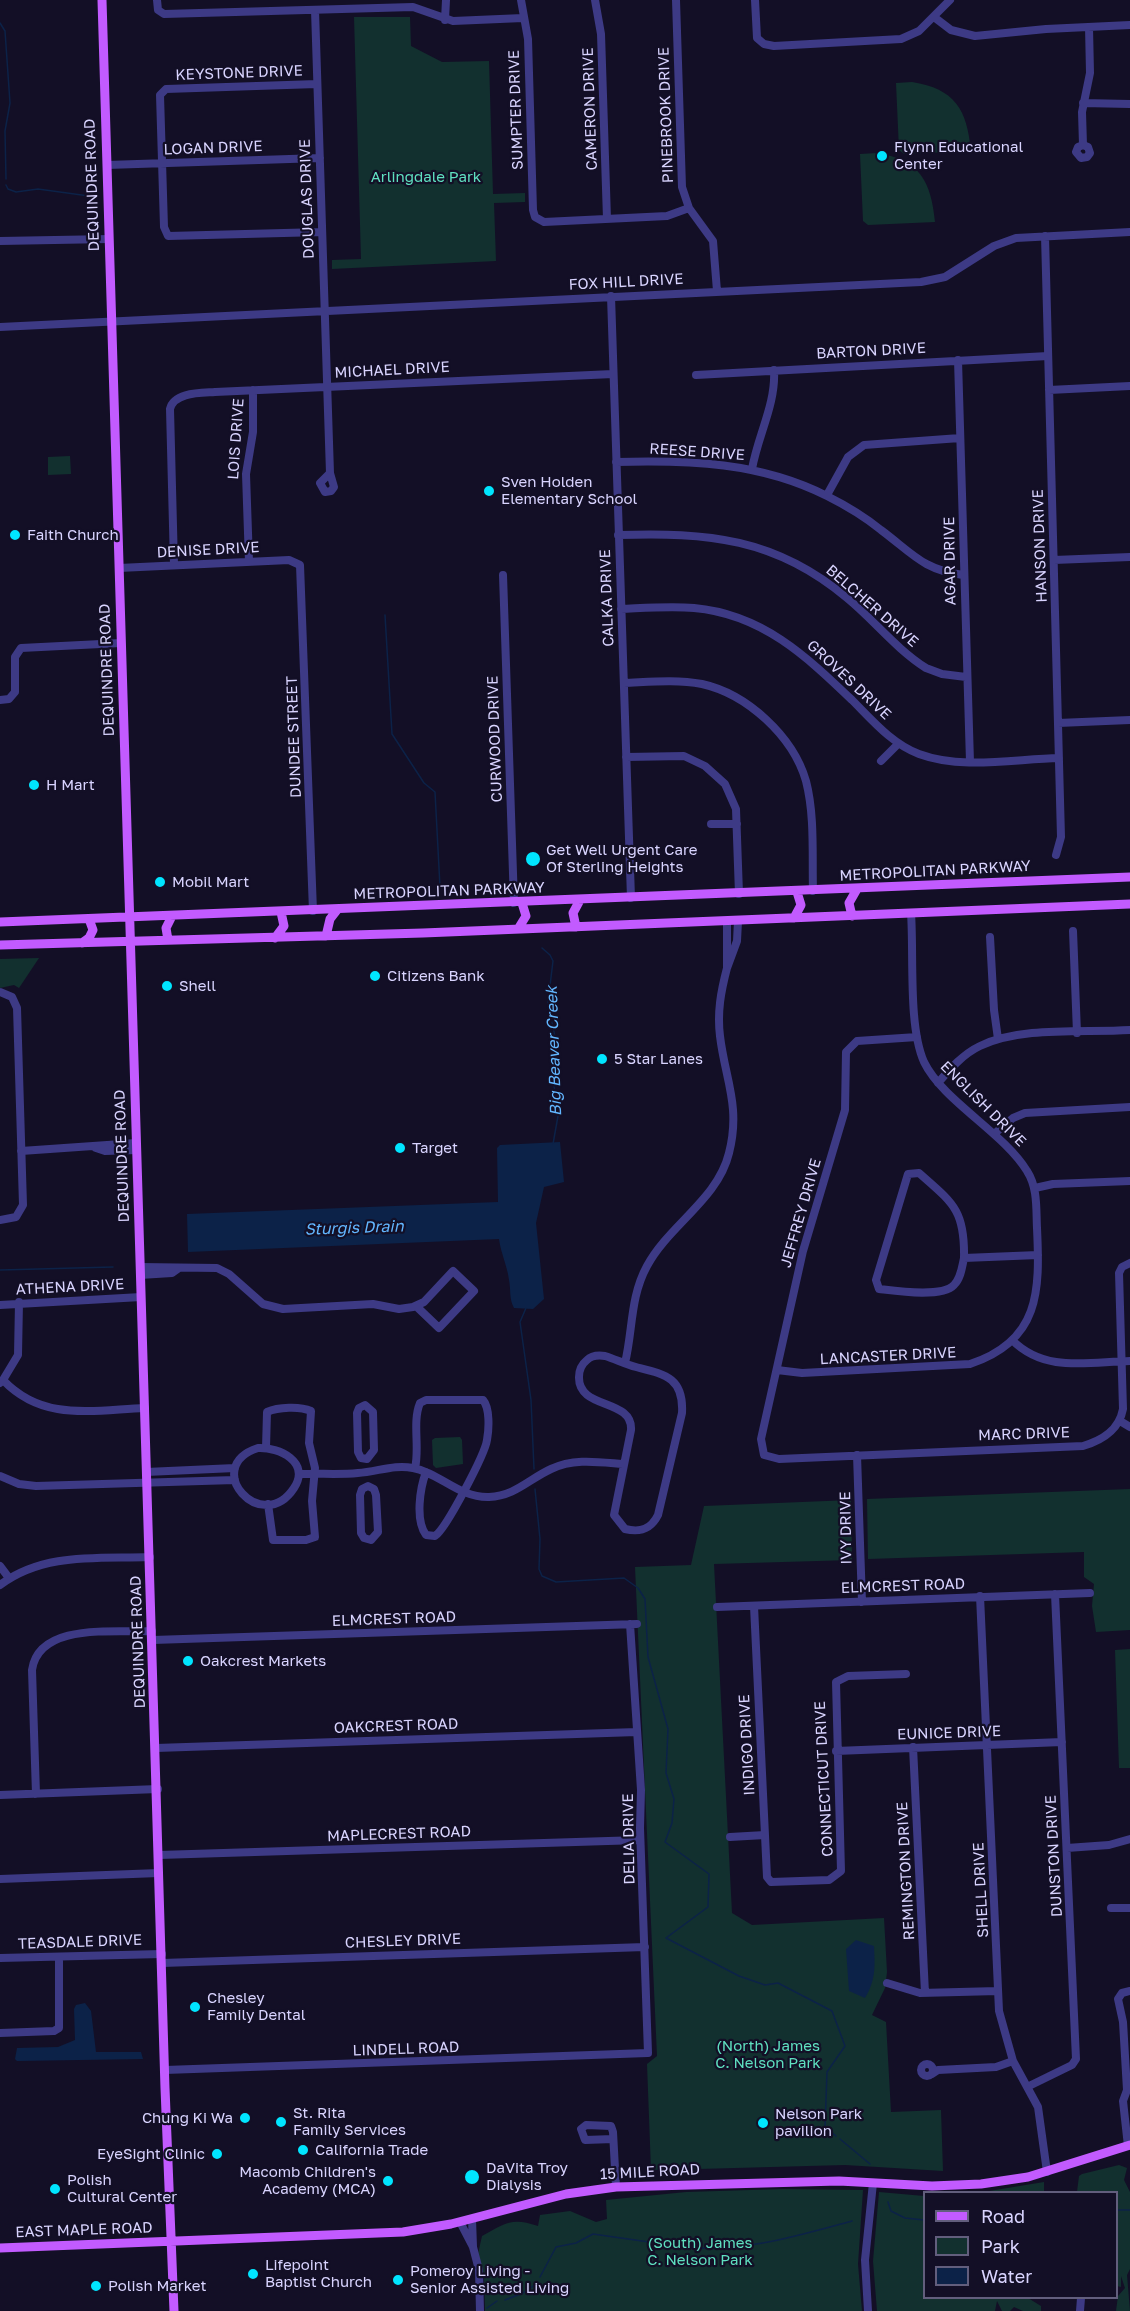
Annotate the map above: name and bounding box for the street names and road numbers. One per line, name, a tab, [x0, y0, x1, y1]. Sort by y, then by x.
street label: CAMERON DRIVE	[579, 47, 601, 171]
street label: PINEBROOK DRIVE	[655, 47, 677, 183]
street label: SUMPTER DRIVE	[505, 50, 527, 170]
street label: KEYSTONE DRIVE	[175, 62, 303, 84]
street label: DEQUINDRE ROAD	[81, 118, 103, 252]
street label: LOGAN DRIVE	[163, 137, 263, 159]
street label: DOUGLAS DRIVE	[296, 139, 318, 259]
street label: FOX HILL DRIVE	[568, 270, 684, 294]
street label: BARTON DRIVE	[816, 339, 926, 363]
street label: MICHAEL DRIVE	[334, 358, 450, 382]
street label: LOIS DRIVE	[224, 398, 248, 480]
street label: REESE DRIVE	[649, 440, 745, 464]
street label: HANSON DRIVE	[1029, 489, 1051, 603]
street label: AGAR DRIVE	[940, 517, 960, 605]
street label: DENISE DRIVE	[156, 538, 260, 562]
street label: CALKA DRIVE	[596, 549, 618, 647]
street label: BELCHER DRIVE	[822, 561, 922, 651]
street label: DEQUINDRE ROAD	[96, 603, 118, 737]
street label: GROVES DRIVE	[803, 636, 895, 724]
street label: CURWOOD DRIVE	[484, 675, 506, 803]
street label: DUNDEE STREET	[283, 676, 305, 798]
street label: METROPOLITAN PARKWAY	[839, 857, 1031, 885]
street label: METROPOLITAN PARKWAY	[353, 879, 545, 903]
street label: ENGLISH DRIVE	[936, 1057, 1030, 1151]
street label: DEQUINDRE ROAD	[111, 1089, 133, 1223]
street label: JEFFREY DRIVE	[777, 1156, 825, 1270]
street label: ATHENA DRIVE	[15, 1275, 125, 1299]
street label: LANCASTER DRIVE	[819, 1343, 957, 1369]
street label: MARC DRIVE	[978, 1423, 1070, 1445]
street label: IVY DRIVE	[836, 1491, 856, 1565]
street label: DEQUINDRE ROAD	[127, 1575, 149, 1709]
street label: ELMCREST ROAD	[841, 1575, 965, 1597]
street label: ELMCREST ROAD	[332, 1608, 456, 1630]
street label: INDIGO DRIVE	[735, 1694, 759, 1796]
street label: CONNECTICUT DRIVE	[811, 1701, 837, 1857]
street label: OAKCREST ROAD	[333, 1715, 459, 1737]
street label: EUNICE DRIVE	[897, 1722, 1001, 1744]
street label: DELIA DRIVE	[619, 1793, 639, 1885]
street label: DUNSTON DRIVE	[1042, 1795, 1066, 1917]
street label: REMINGTON DRIVE	[893, 1801, 919, 1941]
street label: MAPLECREST ROAD	[327, 1822, 471, 1846]
street label: SHELL DRIVE	[970, 1842, 992, 1938]
street label: CHESLEY DRIVE	[345, 1930, 461, 1952]
street label: TEASDALE DRIVE	[18, 1931, 142, 1953]
street label: LINDELL ROAD	[352, 2038, 460, 2060]
street label: 15 MILE ROAD	[599, 2160, 701, 2184]
street label: EAST MAPLE ROAD	[15, 2219, 153, 2241]

